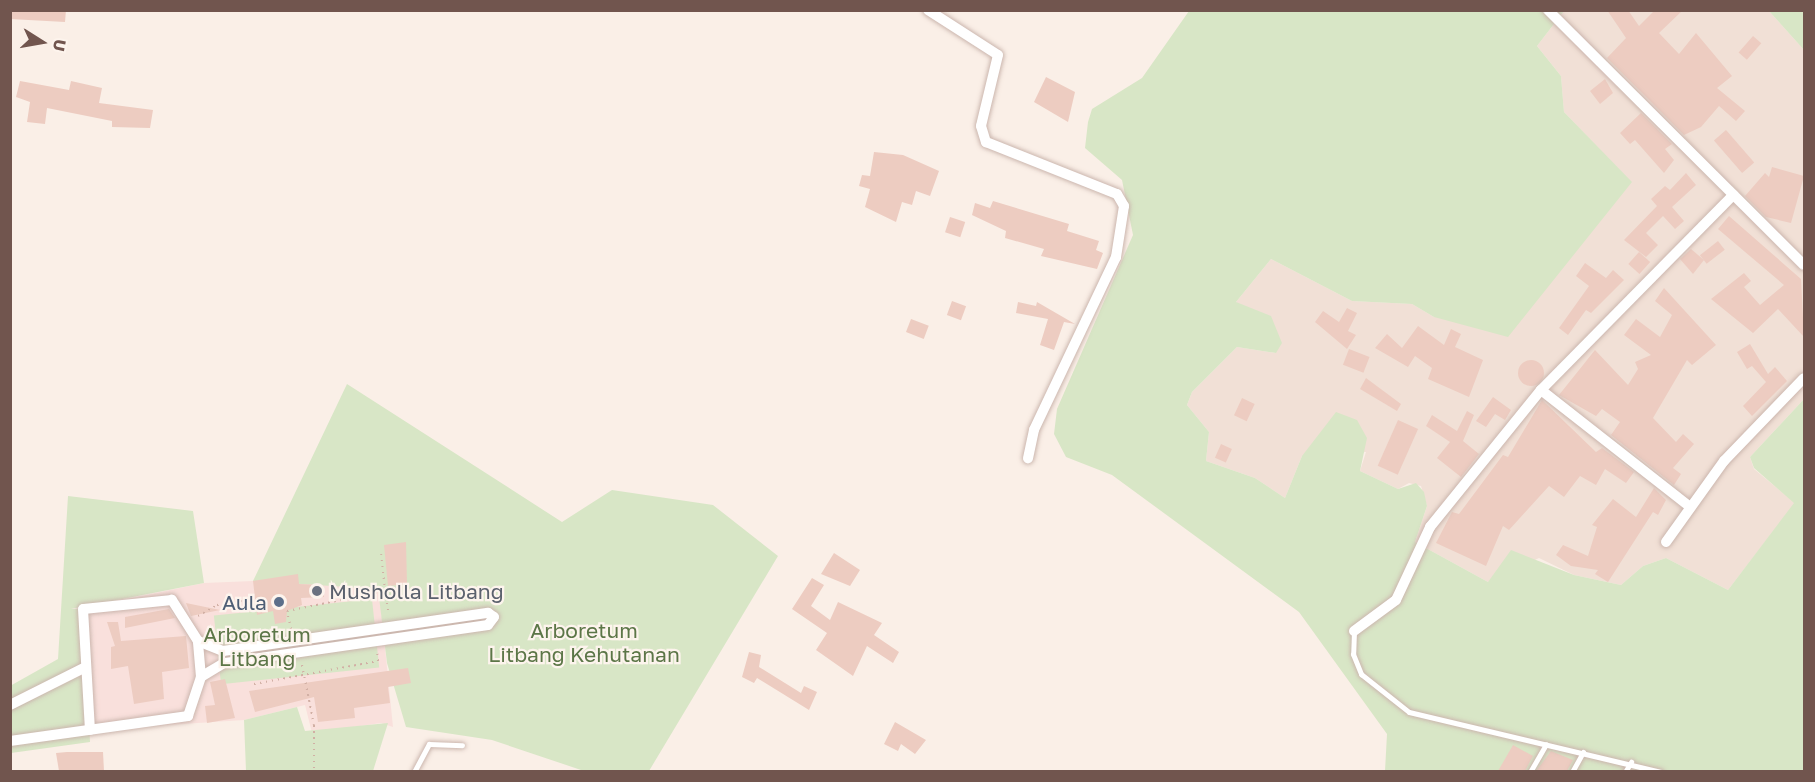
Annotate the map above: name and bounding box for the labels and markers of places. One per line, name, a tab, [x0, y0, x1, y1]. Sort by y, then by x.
place label: Musholla Litbang	[329, 578, 504, 604]
marker: Musholla Litbang	[310, 584, 324, 598]
place label: Aula	[222, 589, 267, 615]
marker: Aula	[272, 595, 286, 609]

